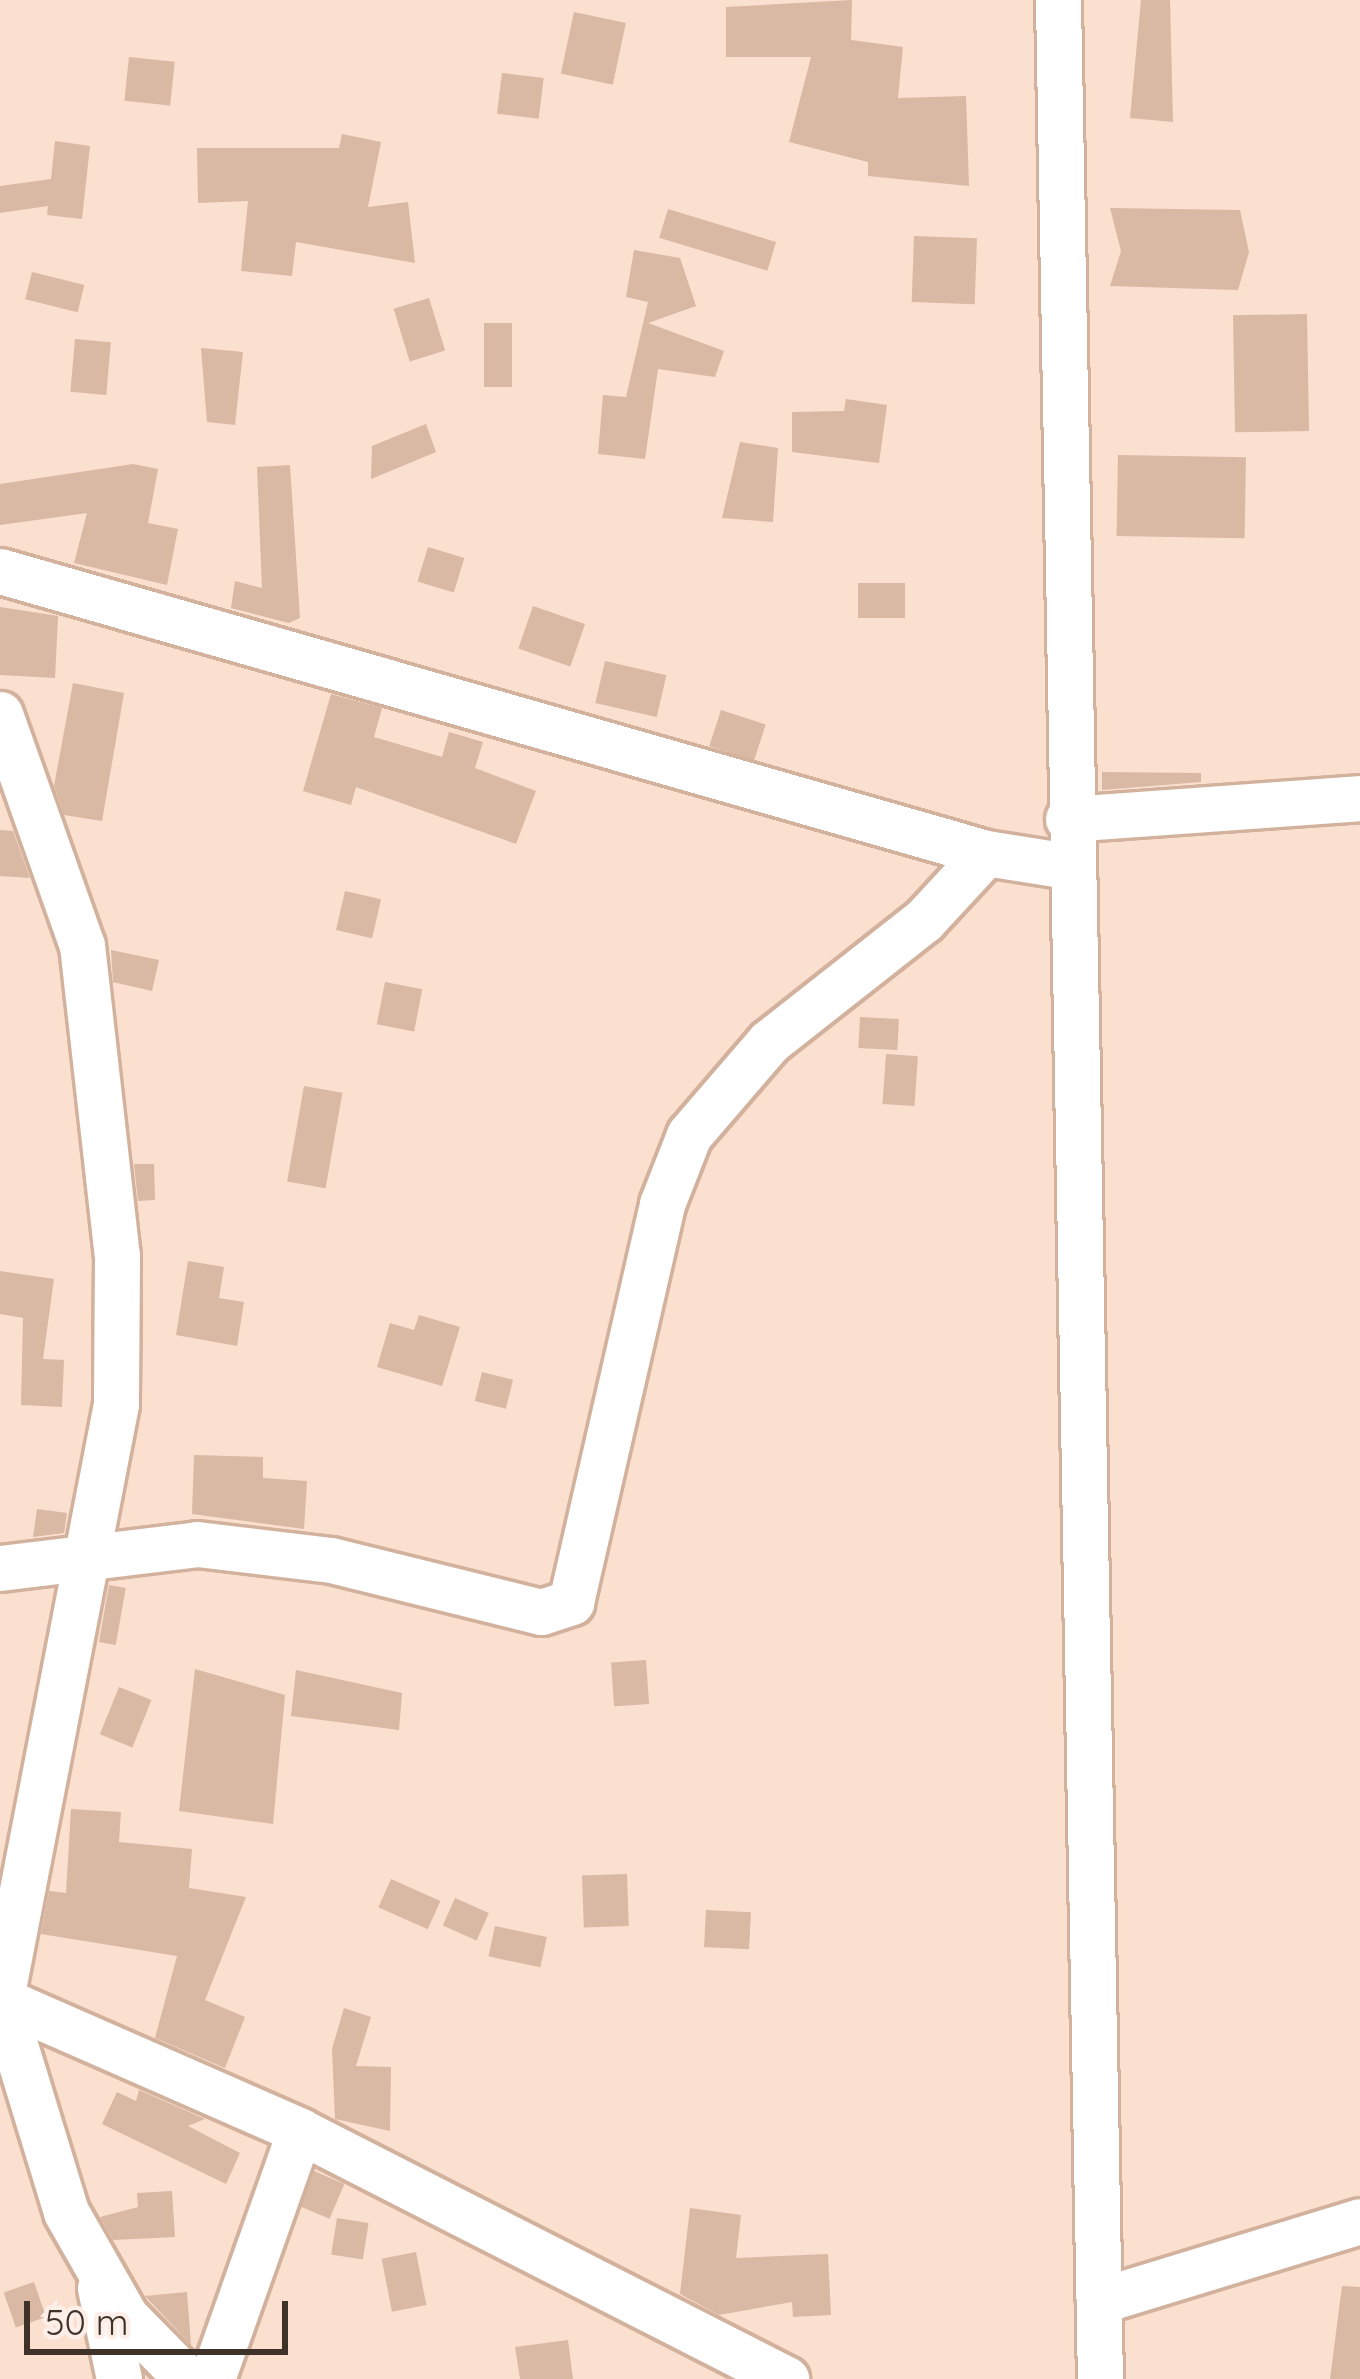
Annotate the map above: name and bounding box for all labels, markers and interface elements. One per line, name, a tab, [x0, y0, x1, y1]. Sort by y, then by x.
scale bar	[30, 2277, 294, 2351]
text: 50 m	[45, 2299, 129, 2344]

